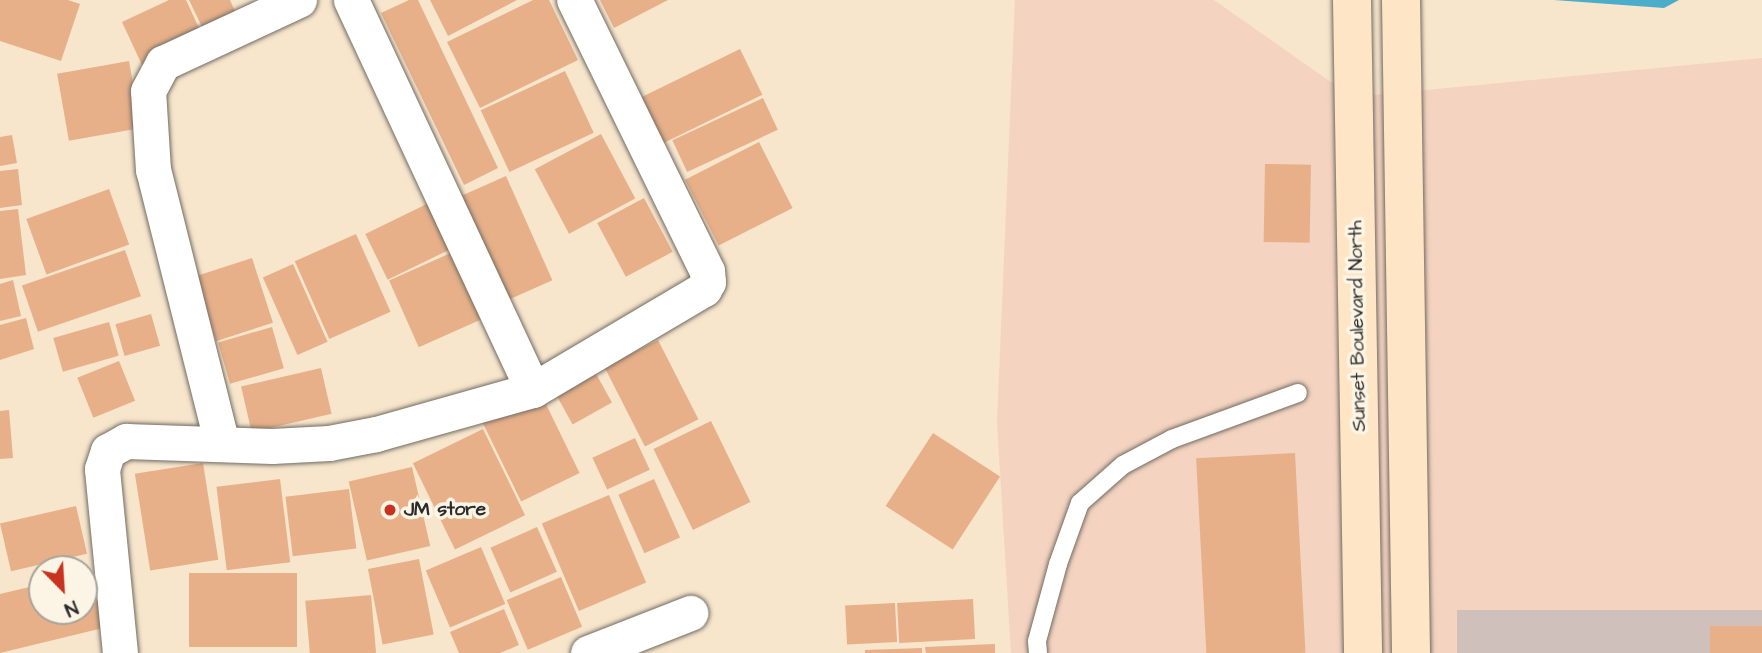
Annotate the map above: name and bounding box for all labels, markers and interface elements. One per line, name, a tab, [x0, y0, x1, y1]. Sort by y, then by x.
street label: Sunset Boulevard North	[1345, 220, 1371, 432]
place label: JM store	[404, 499, 486, 521]
marker: JM store	[382, 502, 398, 518]
north arrow	[28, 555, 98, 625]
text: N	[60, 593, 82, 623]

